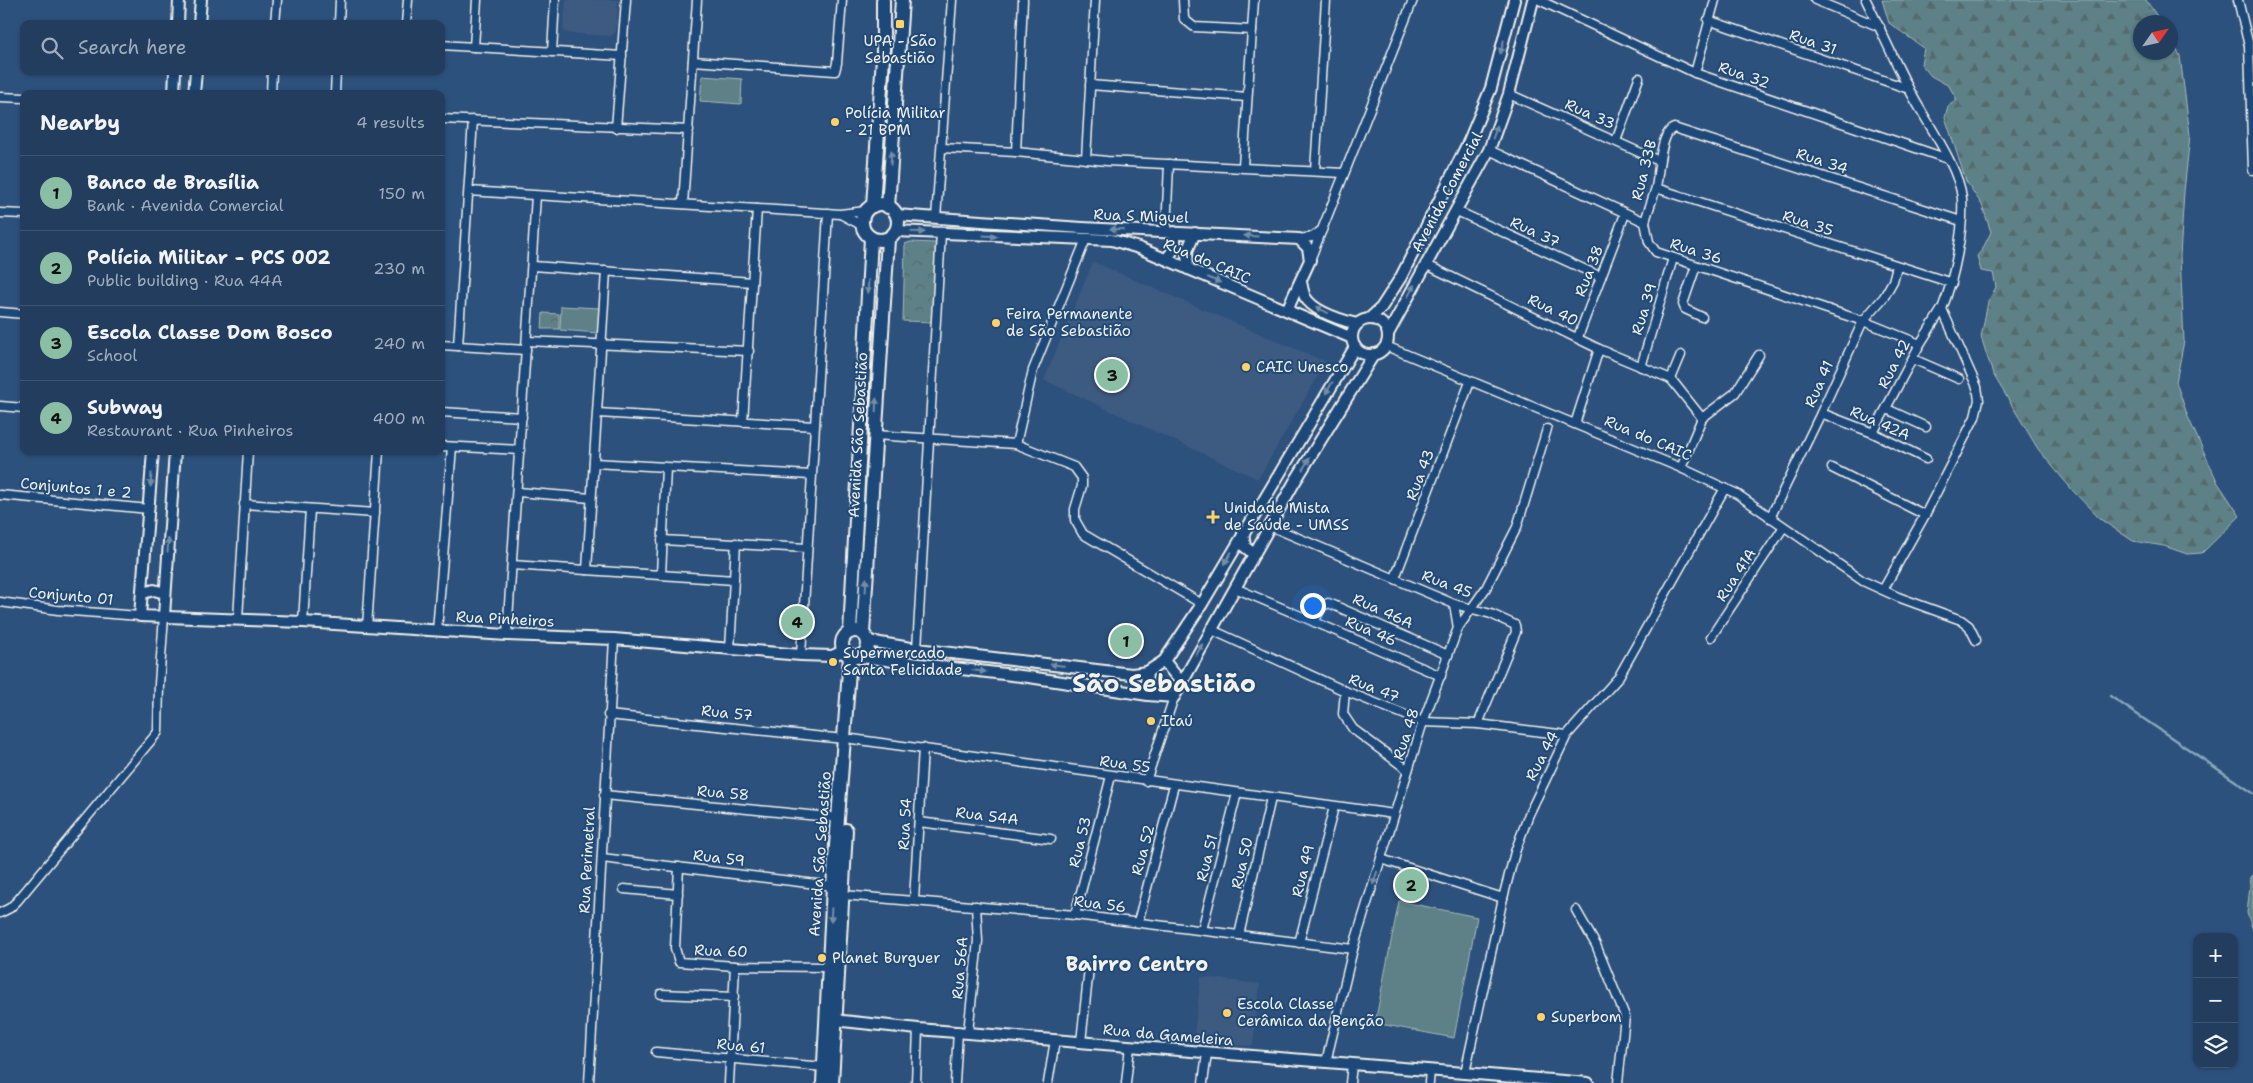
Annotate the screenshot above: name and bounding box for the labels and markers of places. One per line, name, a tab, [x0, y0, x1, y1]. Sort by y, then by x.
marker: UPA - São Sebastião	[894, 18, 906, 30]
place label: UPA - São Sebastião	[863, 31, 937, 68]
place label: Polícia Militar - 21 BPM	[845, 103, 946, 140]
marker: Polícia Militar - 21 BPM	[829, 116, 841, 128]
place label: Feira Permanente de São Sebastião	[1006, 304, 1133, 341]
marker: Feira Permanente de São Sebastião	[990, 317, 1002, 329]
pin: 3	[1096, 356, 1128, 394]
place label: CAIC Unesco	[1256, 357, 1348, 377]
marker: CAIC Unesco	[1240, 361, 1252, 373]
place label: Unidade Mista de Saúde - UMSS	[1224, 498, 1349, 535]
marker: Unidade Mista de Saúde - UMSS	[1206, 510, 1220, 524]
pin: 4	[781, 603, 813, 641]
pin: 1	[1110, 622, 1142, 660]
place label: Supermercado Santa Felicidade	[843, 643, 962, 680]
marker: Supermercado Santa Felicidade	[827, 656, 839, 668]
place label: Itaú	[1161, 711, 1193, 731]
marker: Itaú	[1145, 715, 1157, 727]
pin: 2	[1395, 866, 1427, 904]
place label: Planet Burguer	[832, 948, 940, 968]
marker: Planet Burguer	[816, 952, 828, 964]
place label: Escola Classe Cerâmica da Benção	[1237, 994, 1384, 1031]
marker: Escola Classe Cerâmica da Benção	[1221, 1007, 1233, 1019]
place label: Superbom	[1551, 1007, 1622, 1027]
marker: Superbom	[1535, 1011, 1547, 1023]

